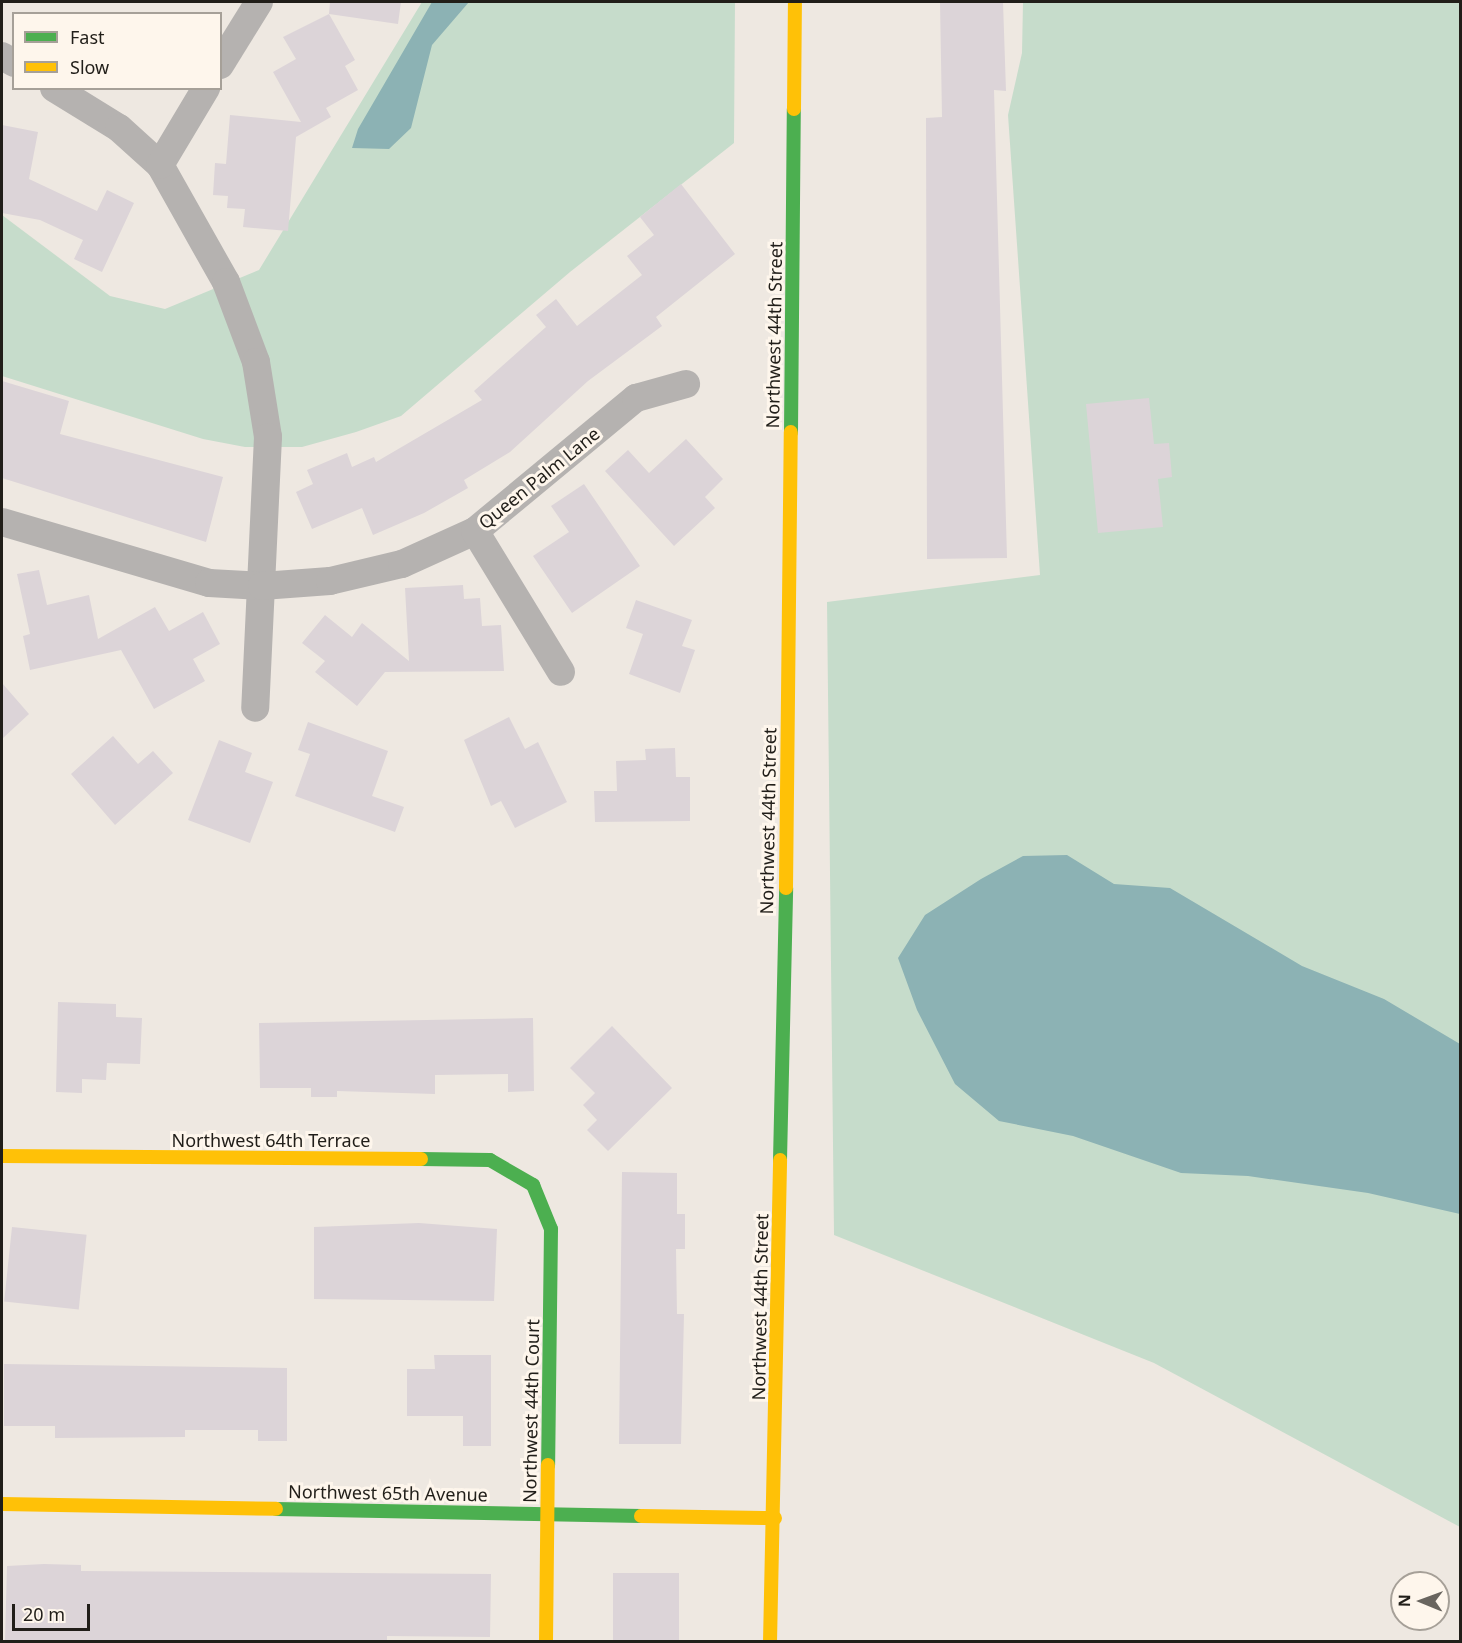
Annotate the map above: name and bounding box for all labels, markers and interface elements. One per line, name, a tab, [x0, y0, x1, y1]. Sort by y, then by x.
legend	[12, 12, 222, 90]
text: Fast	[70, 25, 105, 49]
text: Slow	[70, 55, 109, 79]
street label: Northwest 44th Street	[762, 241, 786, 429]
street label: Queen Palm Lane	[474, 423, 604, 533]
street label: Northwest 44th Street	[756, 727, 780, 915]
street label: Northwest 64th Terrace	[172, 1129, 370, 1151]
street label: Northwest 44th Street	[748, 1213, 772, 1401]
street label: Northwest 44th Court	[519, 1319, 543, 1503]
street label: Northwest 65th Avenue	[288, 1480, 488, 1506]
north arrow	[1390, 1571, 1450, 1631]
scale bar	[15, 1592, 93, 1630]
text: N	[1393, 1594, 1415, 1607]
text: 20 m	[23, 1602, 65, 1626]

